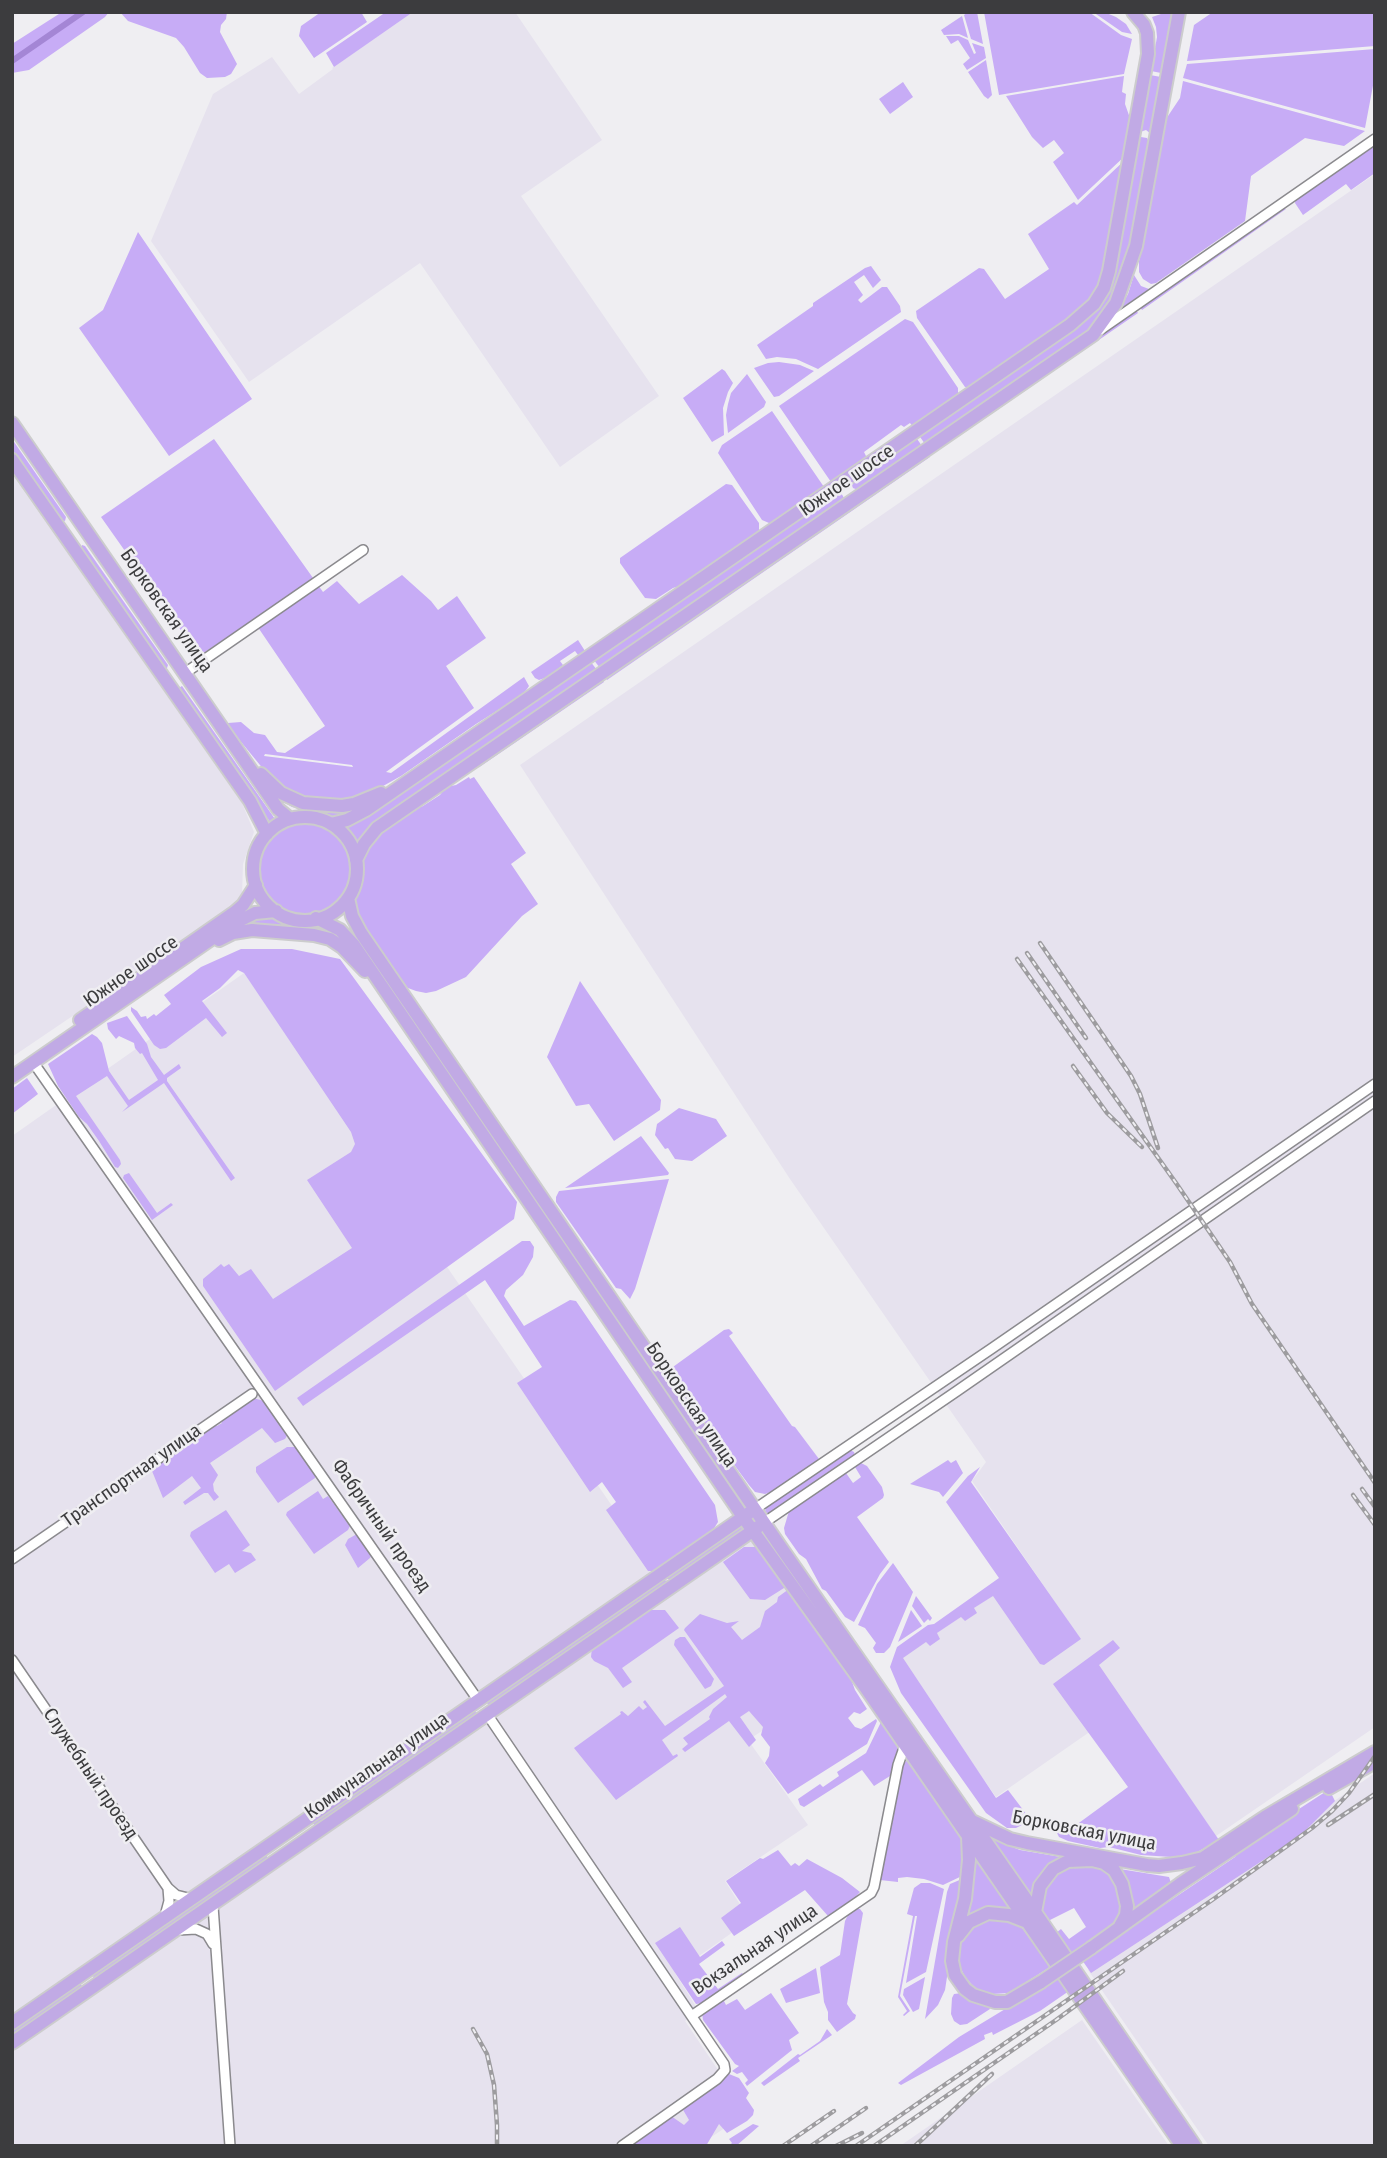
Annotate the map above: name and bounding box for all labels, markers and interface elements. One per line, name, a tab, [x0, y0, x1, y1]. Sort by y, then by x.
street label: Южное шоссе	[795, 440, 899, 522]
street label: Борковская улица	[115, 545, 217, 677]
street label: Южное шоссе	[79, 931, 183, 1013]
street label: Борковская улица	[641, 1338, 741, 1472]
street label: Транспортная улица	[58, 1419, 206, 1533]
street label: Фабричный проезд	[327, 1455, 435, 1597]
street label: Служебный проезд	[38, 1704, 142, 1844]
street label: Коммунальная улица	[301, 1708, 453, 1824]
street label: Борковская улица	[1010, 1806, 1158, 1856]
street label: Вокзальная улица	[688, 1900, 822, 2000]

